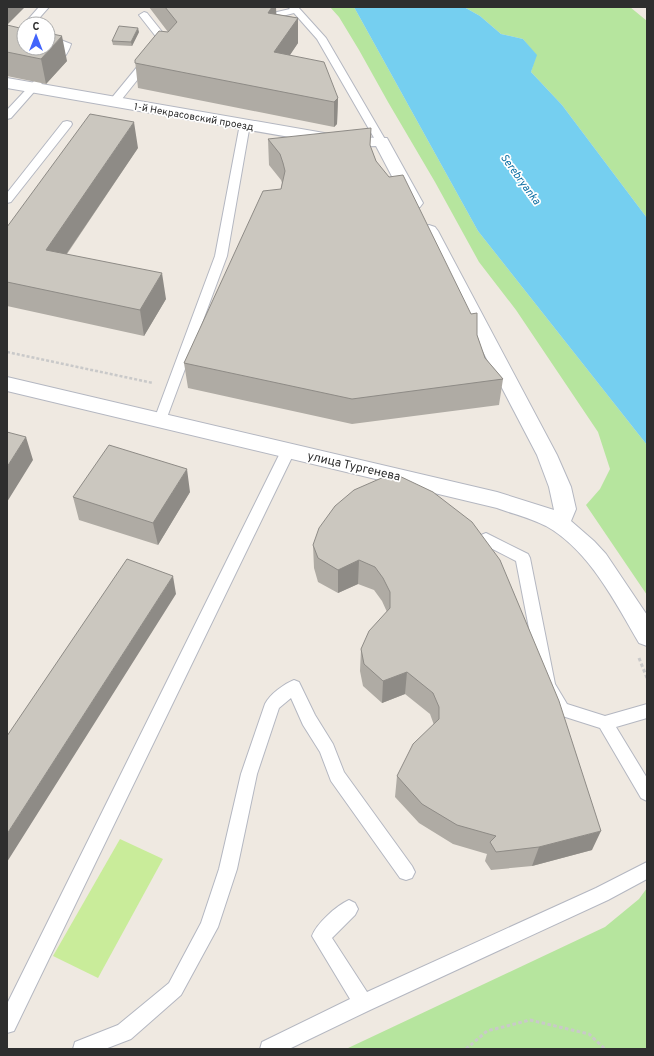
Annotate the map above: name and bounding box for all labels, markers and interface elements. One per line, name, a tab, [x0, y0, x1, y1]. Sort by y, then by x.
north arrow	[16, 16, 56, 56]
text: С	[32, 20, 40, 34]
street label: 1-й Некрасовский проезд	[133, 101, 255, 134]
water label: Serebryanka	[497, 151, 544, 208]
street label: улица Тургенева	[306, 448, 402, 485]

